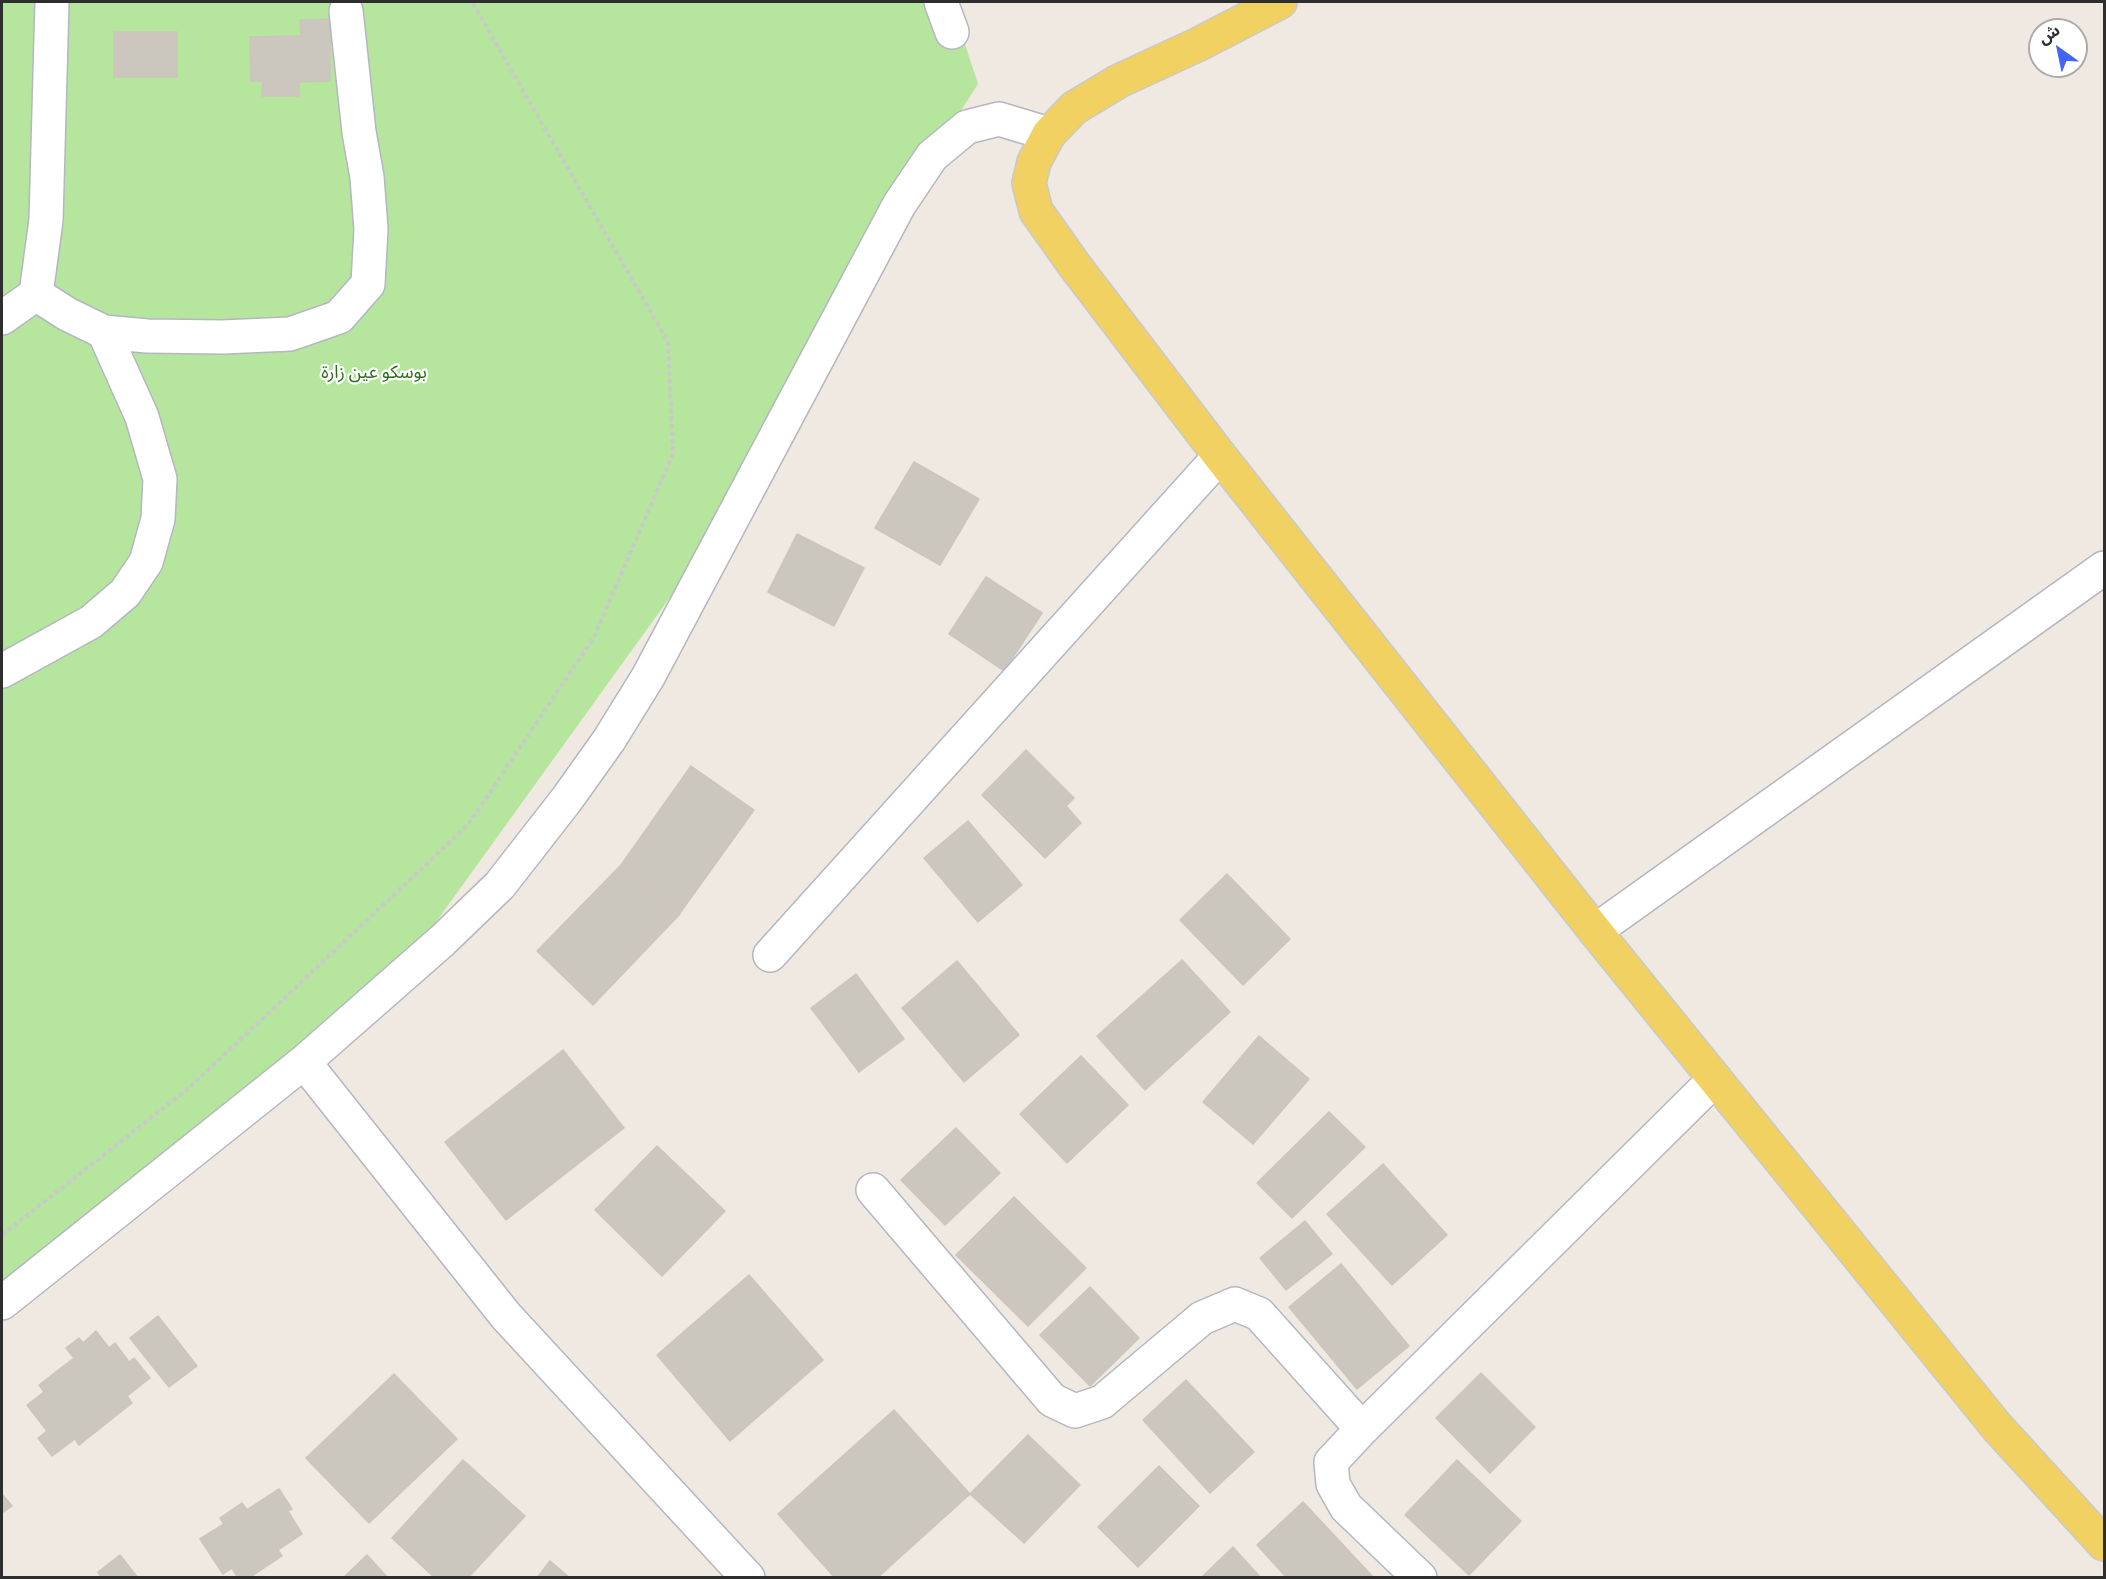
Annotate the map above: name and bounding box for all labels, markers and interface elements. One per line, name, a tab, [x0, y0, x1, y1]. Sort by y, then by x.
north arrow	[2028, 18, 2088, 78]
text: ش	[2035, 20, 2063, 48]
park label: بوسكو عين زارة	[321, 362, 427, 384]

